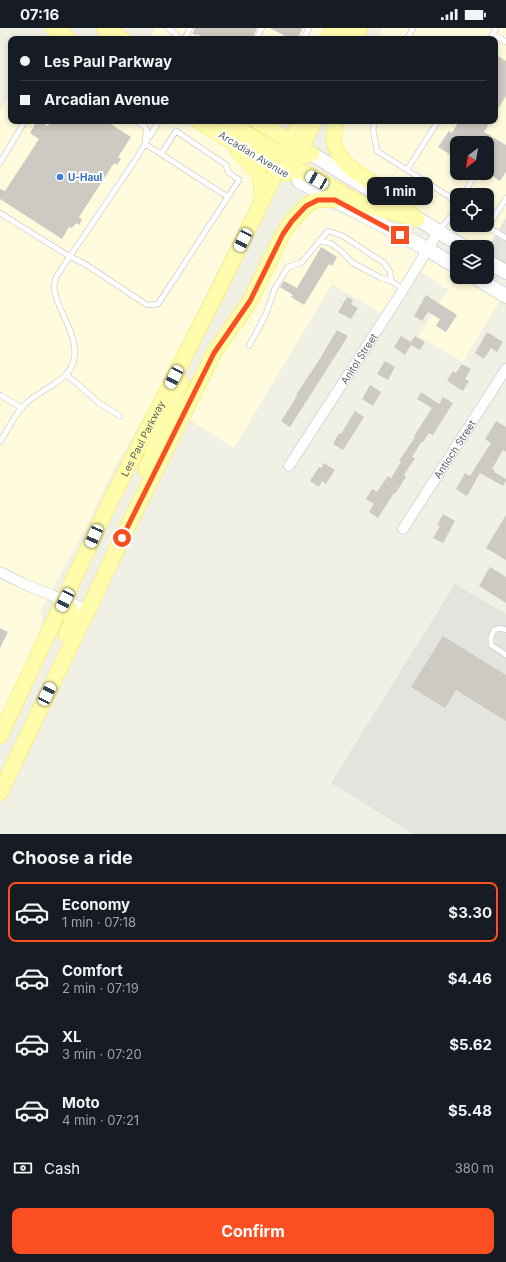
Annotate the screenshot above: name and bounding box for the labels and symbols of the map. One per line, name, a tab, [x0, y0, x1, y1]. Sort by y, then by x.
street label: Arcadian Avenue	[217, 128, 291, 180]
north arrow	[450, 136, 494, 180]
car	[304, 169, 330, 191]
place label: U-Haul	[68, 171, 102, 183]
marker: U-Haul	[55, 172, 65, 182]
callout: 1 min	[367, 177, 433, 205]
route end	[391, 226, 409, 244]
car	[232, 227, 254, 253]
street label: Anitol Street	[338, 330, 380, 386]
car	[163, 364, 185, 390]
street label: Les Paul Parkway	[118, 398, 167, 478]
street label: Antioch Street	[431, 417, 478, 481]
car	[84, 523, 104, 549]
route start	[113, 529, 131, 547]
car	[54, 587, 76, 613]
car	[36, 681, 58, 707]

